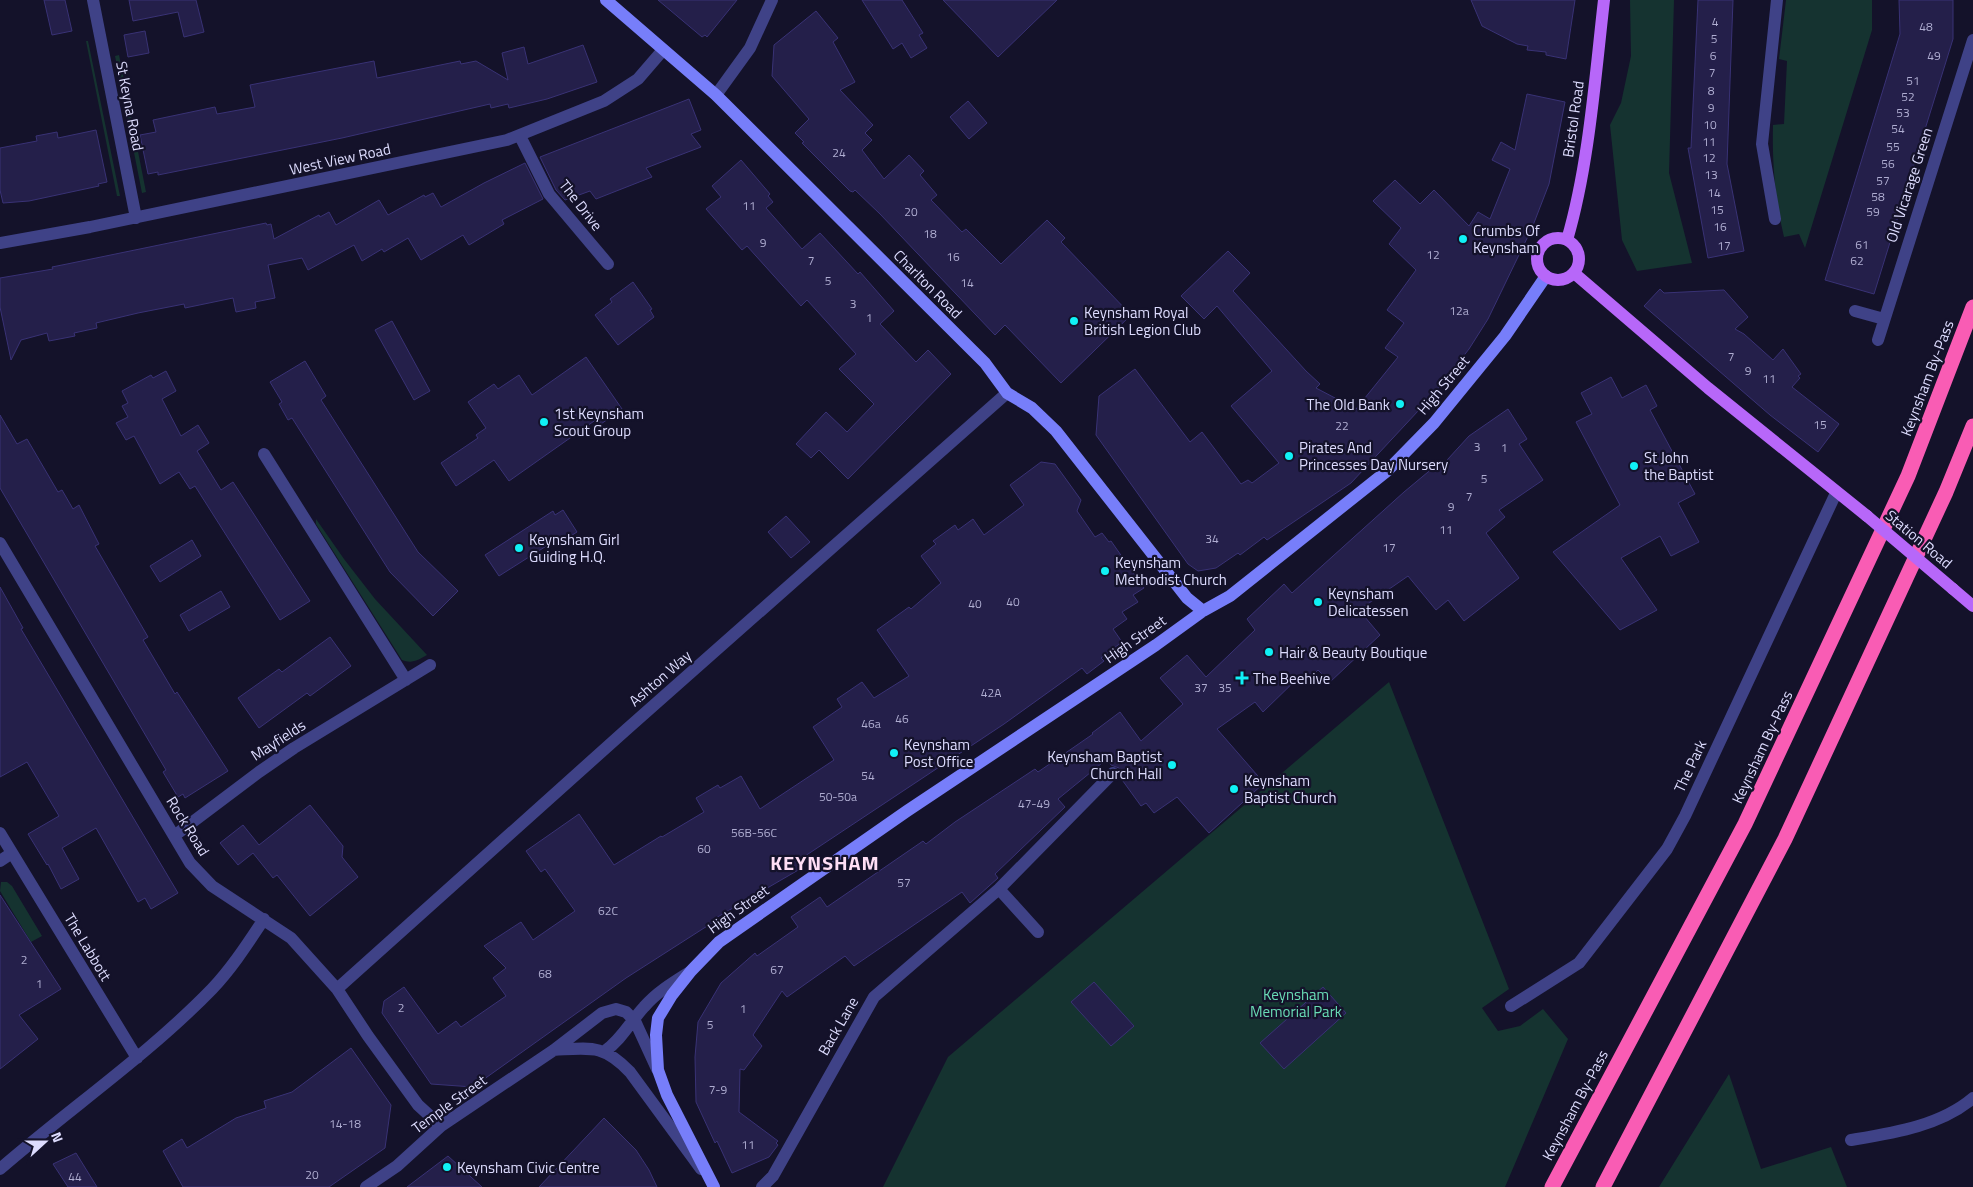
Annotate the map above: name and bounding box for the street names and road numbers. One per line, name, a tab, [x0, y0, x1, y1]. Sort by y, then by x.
street label: St Keyna Road	[110, 59, 150, 153]
street label: Bristol Road	[1556, 79, 1590, 159]
street label: Old Vicarage Green	[1880, 125, 1938, 245]
street label: West View Road	[287, 137, 393, 181]
street label: The Drive	[554, 174, 608, 236]
street label: Charlton Road	[888, 244, 968, 324]
street label: Keynsham By-Pass	[1894, 317, 1960, 439]
street label: High Street	[1411, 350, 1475, 420]
street label: Station Road	[1881, 504, 1957, 574]
street label: High Street	[1099, 609, 1171, 669]
street label: Ashton Way	[624, 644, 696, 712]
street label: Keynsham By-Pass	[1726, 687, 1798, 807]
street label: Mayfields	[246, 714, 310, 766]
street label: The Park	[1668, 736, 1712, 796]
street label: Rock Road	[161, 792, 215, 860]
street label: High Street	[702, 878, 774, 939]
street label: The Labbott	[59, 909, 118, 986]
street label: Back Lane	[812, 992, 864, 1060]
street label: Keynsham By-Pass	[1536, 1046, 1614, 1164]
street label: Temple Street	[407, 1069, 492, 1139]

